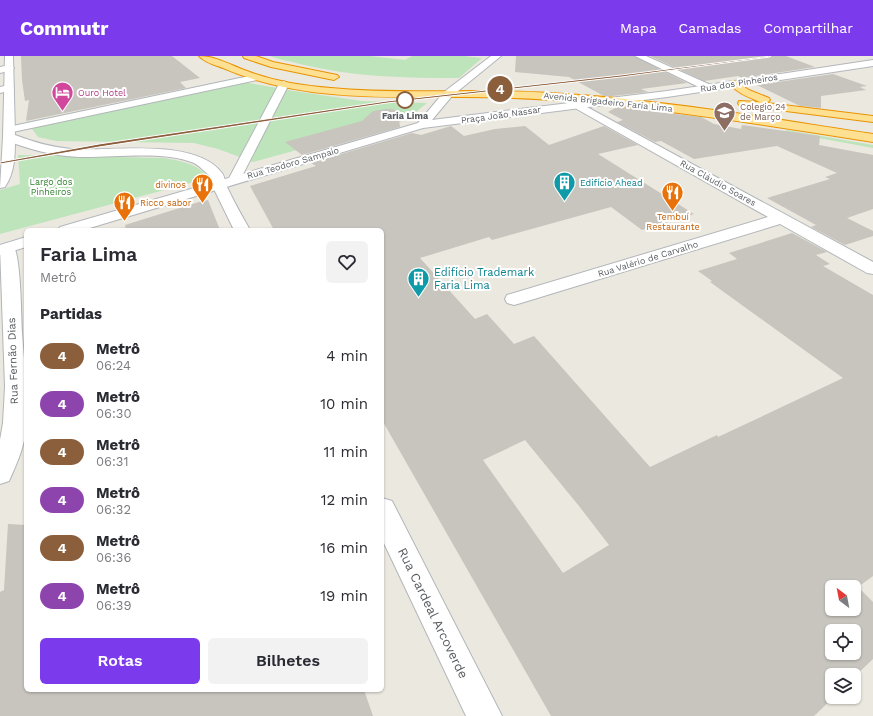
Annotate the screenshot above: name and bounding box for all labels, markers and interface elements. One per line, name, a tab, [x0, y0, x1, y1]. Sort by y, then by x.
text: Commutr	[20, 17, 108, 40]
text: Mapa	[620, 20, 657, 36]
text: Camadas	[679, 20, 741, 36]
text: Compartilhar	[763, 20, 853, 36]
street label: Rua dos Pinheiros	[699, 72, 779, 94]
line badge: 4	[487, 76, 513, 102]
hotel icon: Ouro Hotel	[49, 80, 75, 113]
text: 4	[495, 81, 505, 97]
place label: Ouro Hotel	[78, 88, 126, 98]
street label: Avenida Brigadeiro Faria Lima	[543, 90, 673, 114]
marker: Faria Lima	[396, 91, 414, 109]
school or university icon: Colegio 24 de Março	[711, 99, 737, 132]
place label: Colegio 24 de Março	[740, 102, 786, 122]
street label: Praça João Nassar	[460, 104, 542, 126]
place label: Faria Lima	[382, 111, 429, 121]
street label: Rua Teodoro Sampaio	[246, 145, 340, 181]
street label: Rua Cláudio Soares	[678, 158, 758, 208]
building icon: Edifício Ahead	[551, 170, 577, 203]
restaurant icon: divinos	[189, 172, 215, 205]
park label: Largo dos Pinheiros	[30, 177, 73, 197]
place label: Edifício Ahead	[580, 178, 643, 188]
restaurant icon: Tembuí Restaurante	[660, 179, 686, 212]
place label: divinos	[155, 180, 186, 190]
restaurant icon: Ricco sabor	[112, 190, 138, 223]
place label: Ricco sabor	[140, 198, 192, 208]
place label: Tembuí Restaurante	[646, 212, 700, 232]
street label: Rua Valério de Carvalho	[597, 239, 699, 279]
button: heart	[326, 241, 368, 283]
text: Faria Lima	[40, 243, 137, 266]
building icon: Edifício Trademark Faria Lima	[406, 265, 432, 298]
place label: Edifício Trademark Faria Lima	[434, 266, 534, 292]
text: Metrô	[40, 270, 77, 285]
text: Partidas	[40, 305, 102, 323]
street label: Rua Fernão Dias	[5, 317, 21, 405]
text: Metrô	[96, 340, 140, 358]
text: 4 min	[326, 347, 368, 365]
text: 4	[57, 348, 67, 364]
text: 06:24	[96, 358, 131, 373]
text: Metrô	[96, 388, 140, 406]
text: 10 min	[320, 395, 368, 413]
text: 4	[57, 396, 67, 412]
text: 06:30	[96, 406, 132, 421]
text: Metrô	[96, 436, 140, 454]
text: 11 min	[324, 443, 368, 461]
text: 4	[57, 444, 67, 460]
text: 06:31	[96, 454, 129, 469]
text: Metrô	[96, 484, 140, 502]
text: 12 min	[321, 491, 368, 509]
text: 4	[57, 492, 67, 508]
text: 06:32	[96, 502, 131, 517]
text: Metrô	[96, 532, 140, 550]
text: 16 min	[320, 539, 368, 557]
text: 4	[57, 540, 67, 556]
street label: Rua Cardeal Arcoverde	[395, 545, 471, 681]
text: 06:36	[96, 550, 131, 565]
text: Metrô	[96, 580, 140, 598]
north arrow	[825, 580, 861, 616]
map controls	[825, 580, 861, 704]
text: 19 min	[320, 587, 368, 605]
text: 4	[57, 588, 67, 604]
text: 06:39	[96, 598, 131, 613]
button: locate	[825, 624, 861, 660]
button: Rotas	[40, 638, 200, 684]
button: Bilhetes	[208, 638, 368, 684]
button: layers	[825, 668, 861, 704]

